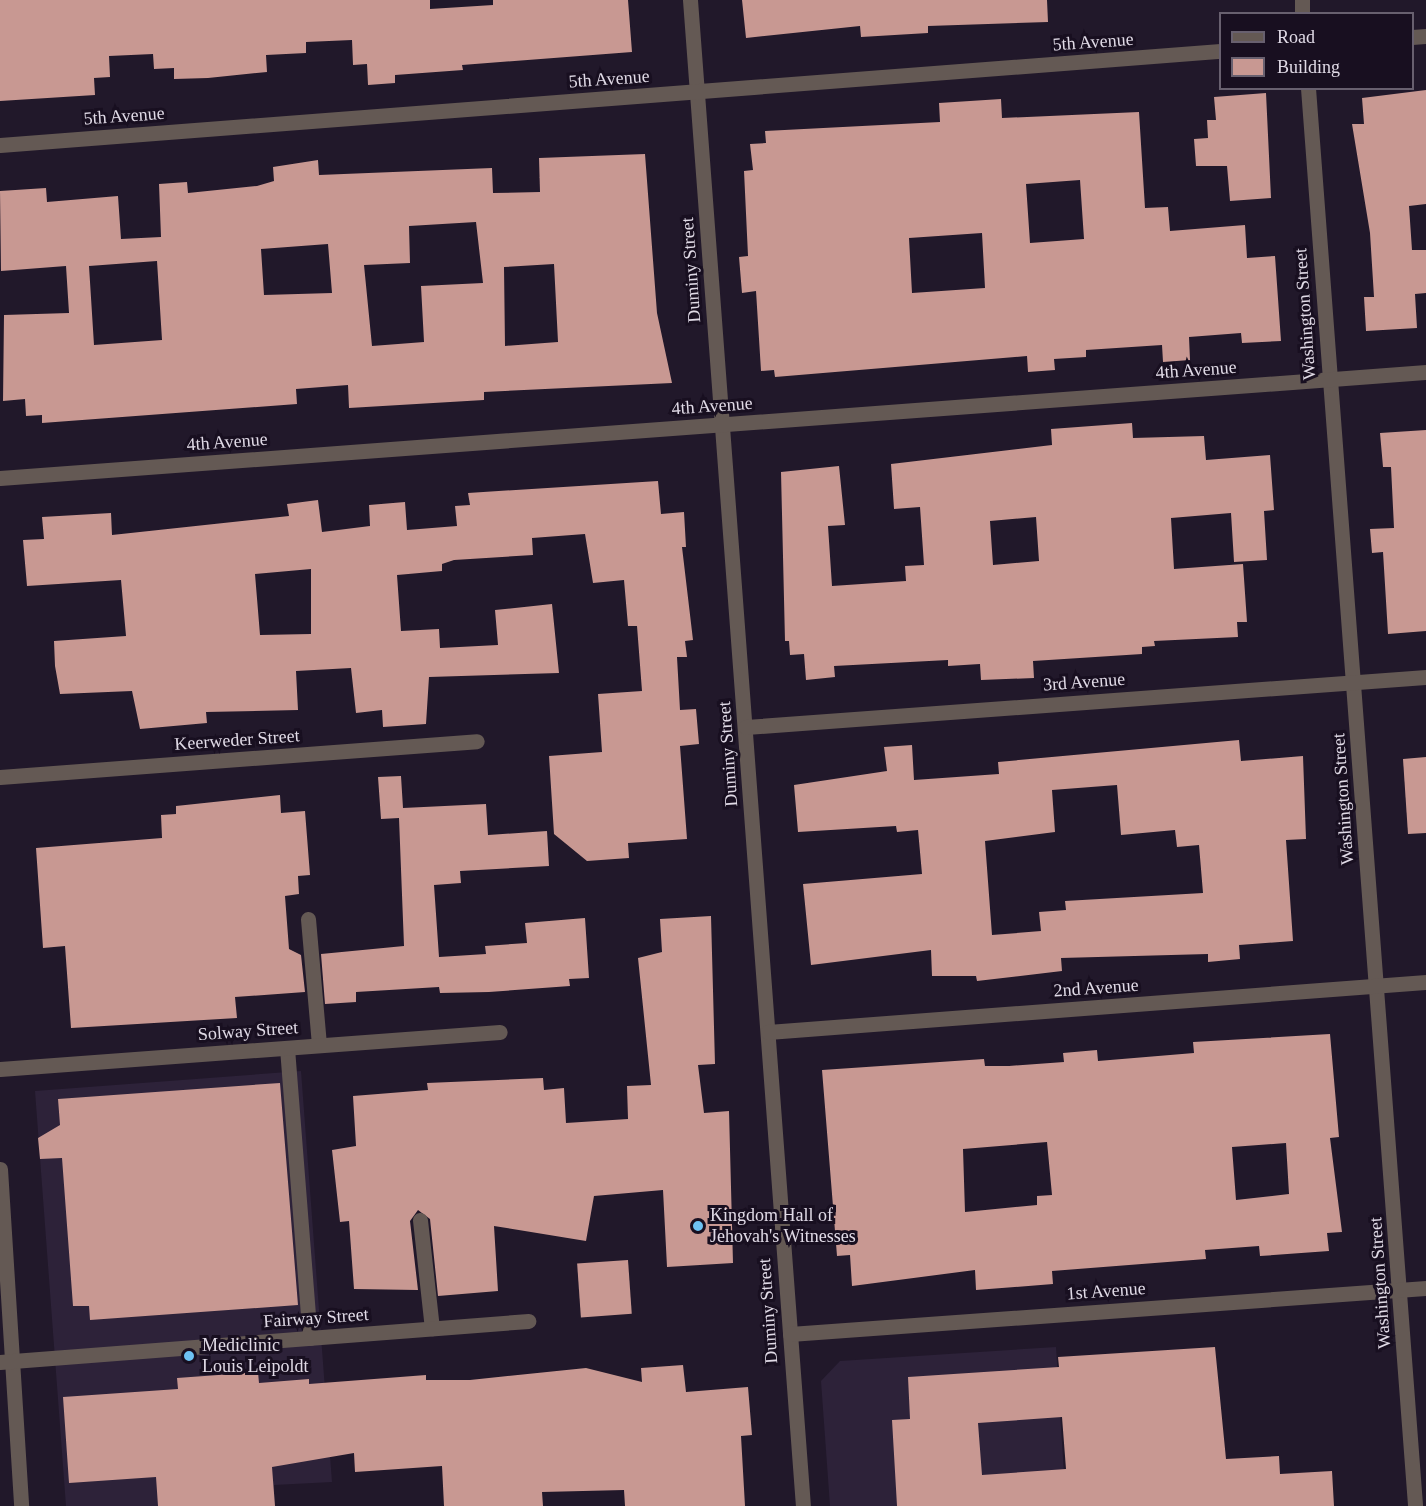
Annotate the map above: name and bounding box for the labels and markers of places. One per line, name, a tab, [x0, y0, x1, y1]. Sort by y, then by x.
place label: Kingdom Hall of Jehovah's Witnesses	[710, 1205, 856, 1248]
marker: Kingdom Hall of Jehovah's Witnesses	[691, 1219, 705, 1233]
place label: Mediclinic Louis Leipoldt	[202, 1335, 308, 1378]
marker: Mediclinic Louis Leipoldt	[180, 1347, 198, 1365]

